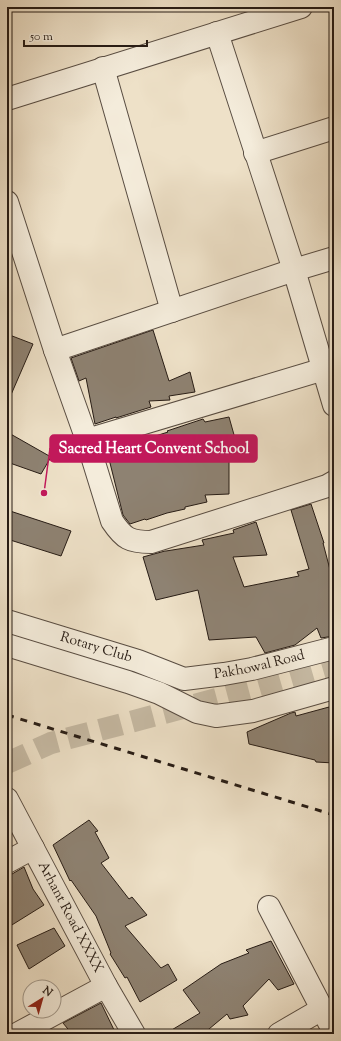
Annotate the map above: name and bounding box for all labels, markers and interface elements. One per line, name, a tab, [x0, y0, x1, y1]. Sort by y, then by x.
scale bar	[24, 22, 147, 48]
text: 50 m	[29, 28, 53, 46]
callout: Sacred Heart Convent School	[50, 435, 257, 462]
text: Sacred Heart Convent School	[59, 439, 250, 460]
street label: Rotary Club	[58, 628, 135, 669]
street label: Pakhowal Road	[213, 646, 307, 685]
street label: Arhant Road XXXX	[32, 858, 108, 977]
north arrow	[22, 979, 62, 1019]
text: N	[38, 982, 56, 1001]

